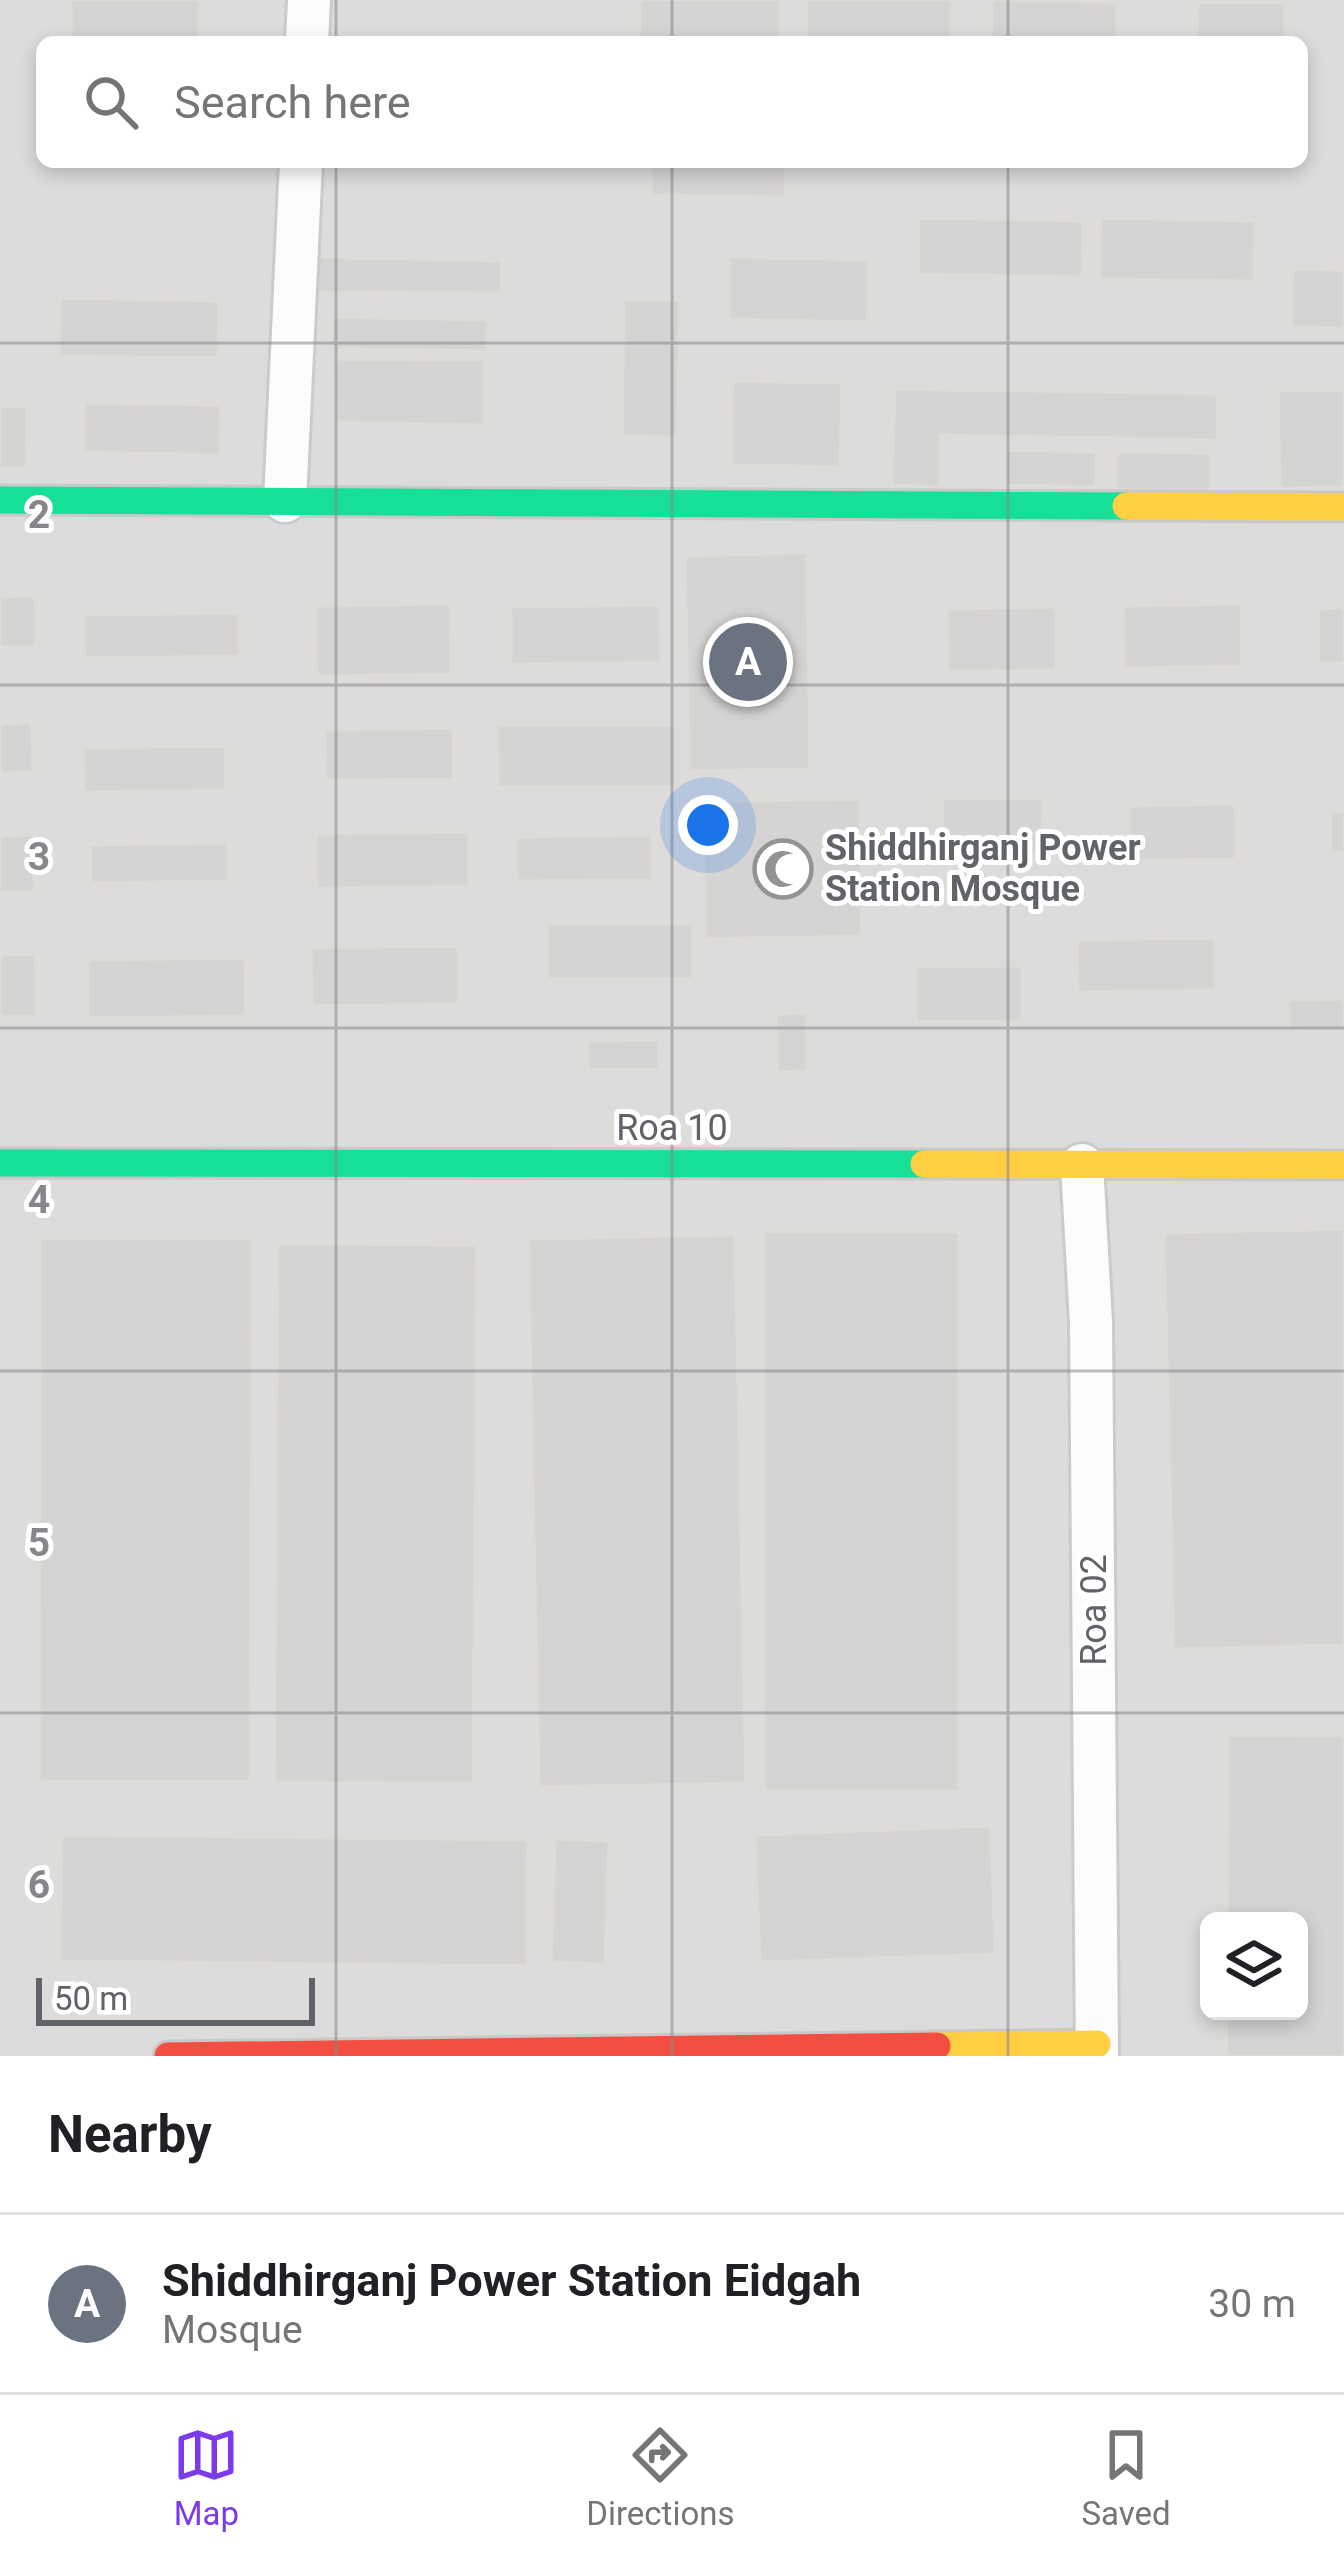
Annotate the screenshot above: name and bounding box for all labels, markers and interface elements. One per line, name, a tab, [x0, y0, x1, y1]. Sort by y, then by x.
search box	[36, 36, 1308, 168]
icon: search	[78, 69, 144, 135]
text: Search here	[174, 76, 411, 129]
text: 2	[28, 492, 50, 538]
pin: A	[709, 617, 787, 707]
your location	[678, 795, 738, 855]
place label: Shiddhirganj Power Station Mosque	[825, 827, 1141, 910]
text: 3	[28, 834, 50, 880]
mosque icon: Shiddhirganj Power Station Mosque	[752, 838, 814, 900]
street label: Roa 10	[616, 1107, 728, 1149]
text: 4	[28, 1177, 50, 1223]
text: 5	[28, 1520, 50, 1566]
street label: Roa 02	[1073, 1554, 1115, 1666]
text: 6	[28, 1862, 50, 1908]
map controls	[1200, 1912, 1308, 2020]
button: layers	[1200, 1912, 1308, 2020]
scale bar	[36, 1972, 315, 2025]
text: 50 m	[54, 1979, 128, 2018]
text: Nearby	[48, 2105, 212, 2164]
text: Shiddhirganj Power Station Eidgah	[162, 2254, 861, 2307]
text: A	[74, 2281, 100, 2327]
text: 30 m	[1208, 2281, 1296, 2327]
text: Mosque	[162, 2307, 303, 2353]
tab: Map	[173, 2422, 239, 2533]
tab: Directions	[586, 2422, 735, 2533]
tab: Saved	[1081, 2422, 1171, 2533]

